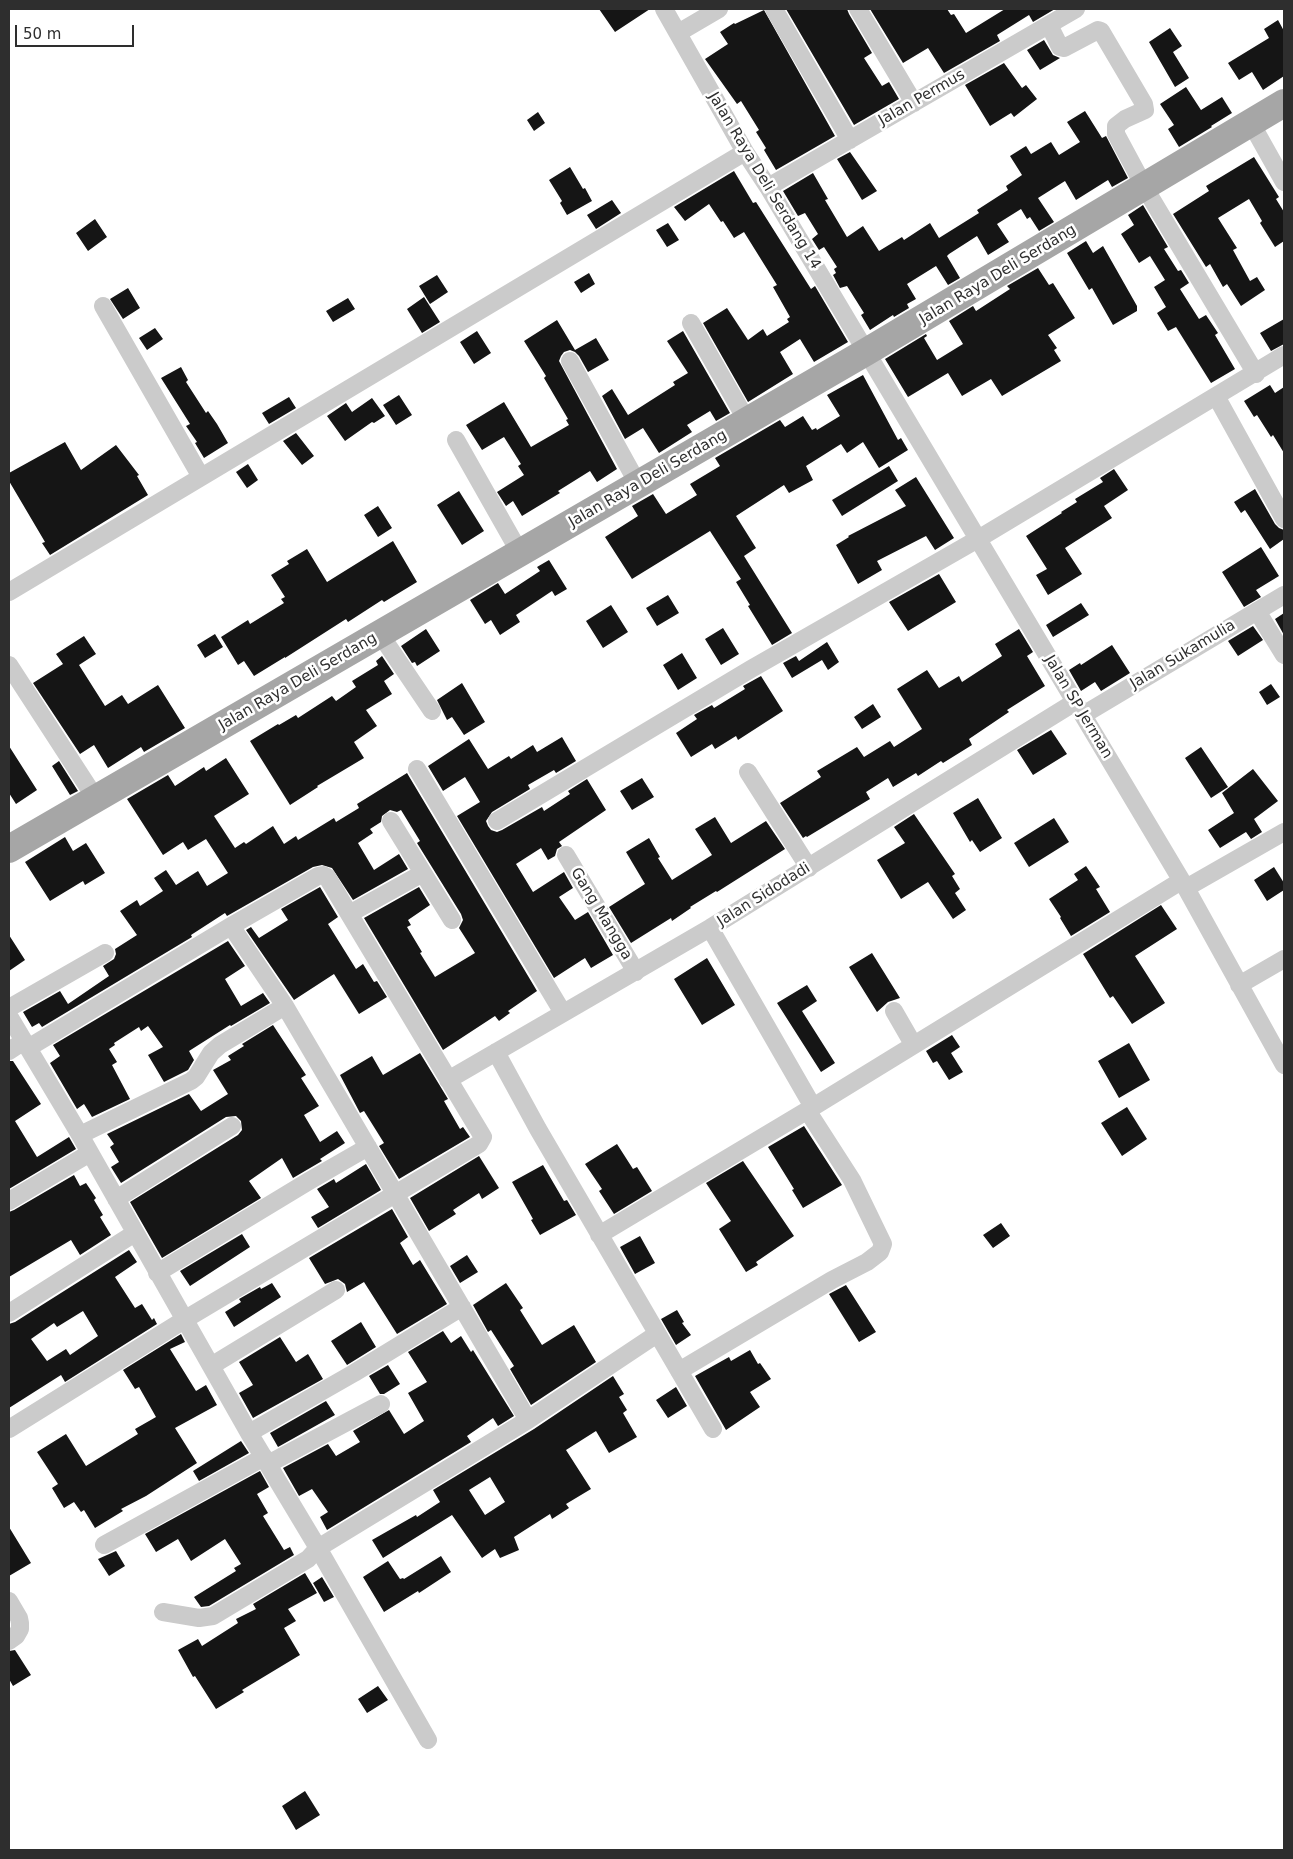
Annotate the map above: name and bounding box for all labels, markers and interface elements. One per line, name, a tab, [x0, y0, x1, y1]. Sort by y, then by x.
scale bar	[18, 15, 136, 47]
text: 50 m	[23, 25, 61, 43]
street label: Jalan Permus	[876, 66, 968, 130]
street label: Jalan Raya Deli Serdang 14	[704, 89, 824, 273]
street label: Jalan Raya Deli Serdang	[916, 221, 1080, 329]
street label: Jalan Raya Deli Serdang	[566, 426, 730, 532]
street label: Jalan Sukamulia	[1127, 617, 1239, 693]
street label: Jalan Raya Deli Serdang	[216, 629, 380, 735]
street label: Jalan SP Jerman	[1040, 652, 1116, 762]
street label: Jalan Sidodadi	[714, 859, 814, 931]
street label: Gang Mangga	[566, 865, 636, 963]

